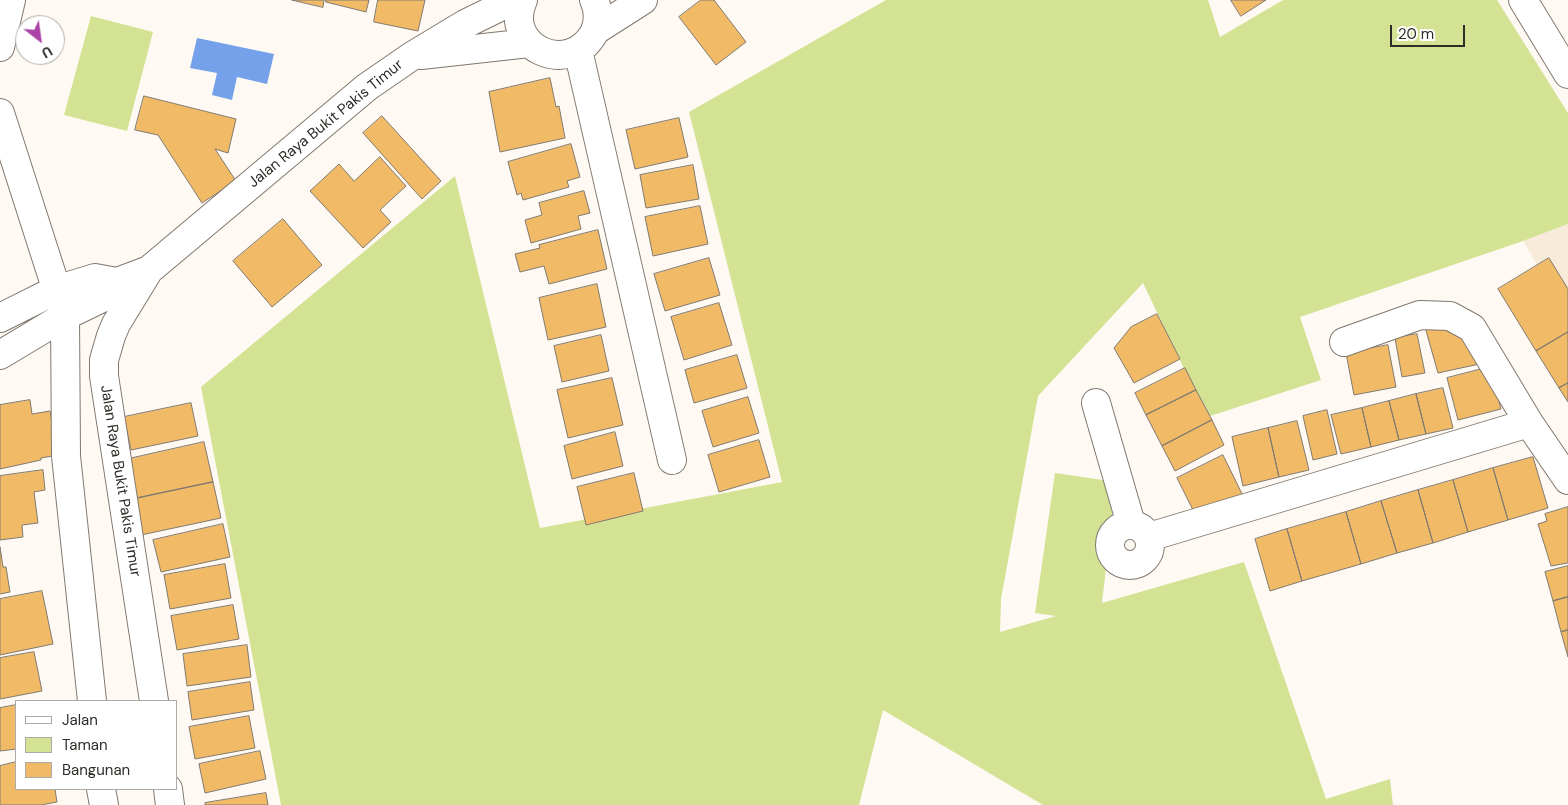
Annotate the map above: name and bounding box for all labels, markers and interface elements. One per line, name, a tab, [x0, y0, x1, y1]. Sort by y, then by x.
north arrow	[15, 15, 65, 65]
scale bar	[1393, 15, 1468, 47]
text: 20 m	[1398, 24, 1434, 44]
text: U	[38, 42, 56, 62]
street label: Jalan Raya Bukit Pakis Timur	[245, 56, 407, 192]
street label: Jalan Raya Bukit Pakis Timur	[96, 384, 144, 578]
legend	[15, 700, 178, 790]
text: Jalan	[62, 710, 98, 730]
text: Taman	[62, 735, 108, 755]
text: Bangunan	[62, 760, 130, 780]

